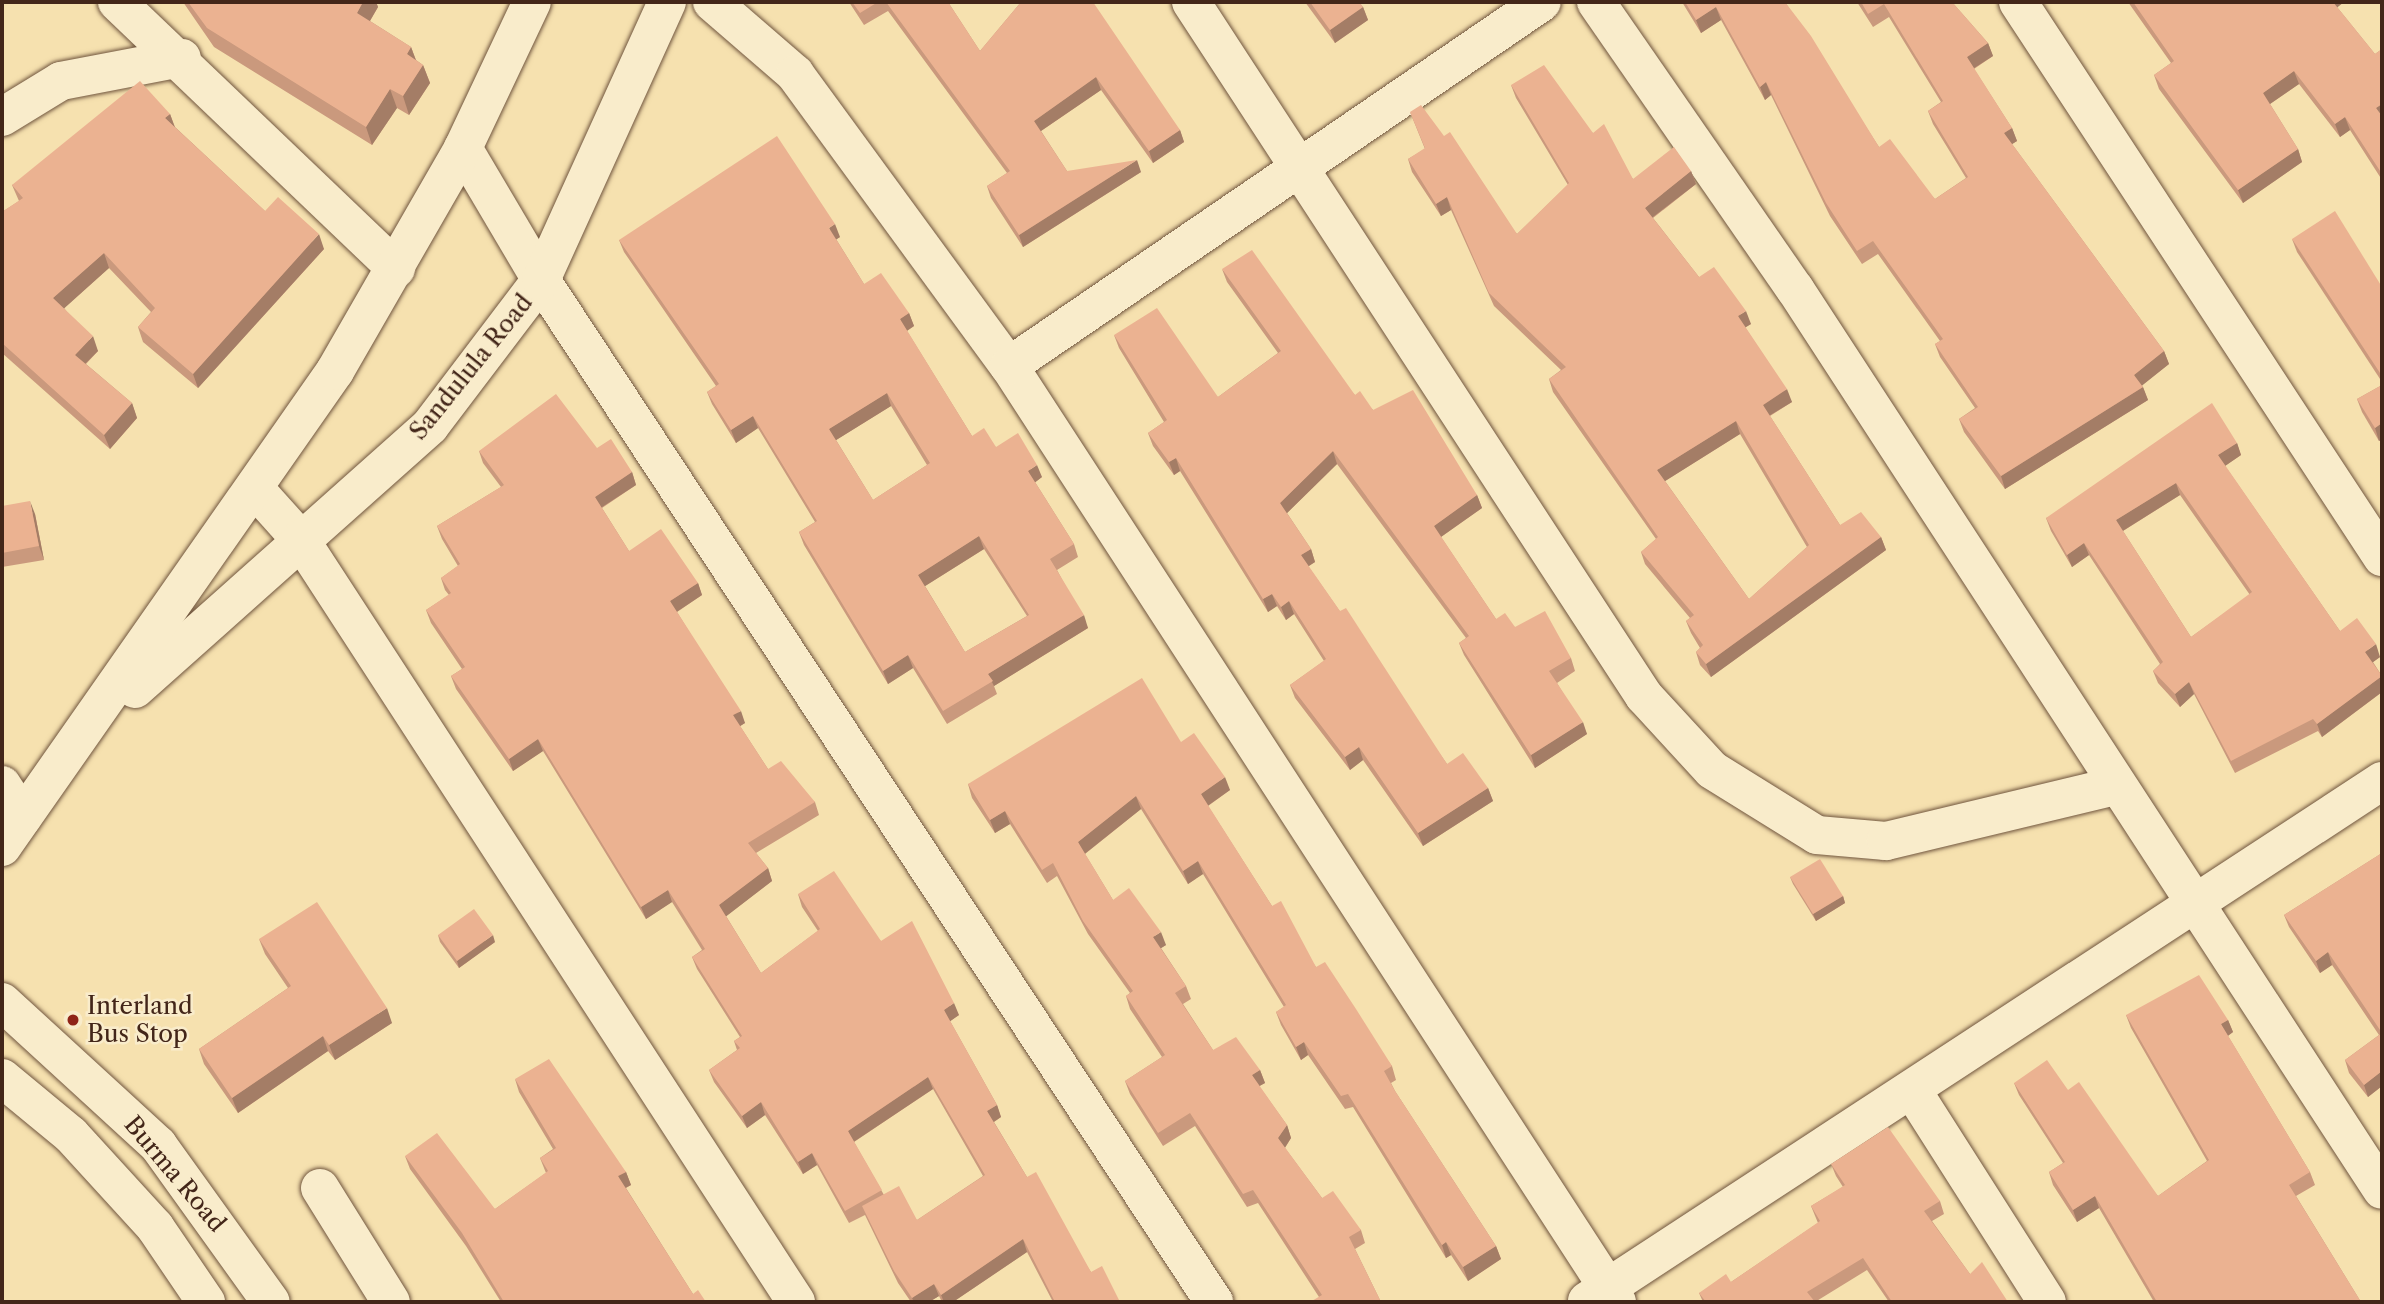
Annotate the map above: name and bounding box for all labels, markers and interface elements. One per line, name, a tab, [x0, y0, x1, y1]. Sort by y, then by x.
street label: Sandulula Road	[404, 288, 538, 446]
place label: Interland Bus Stop	[87, 992, 193, 1048]
marker: Interland Bus Stop	[65, 1012, 81, 1028]
street label: Burma Road	[118, 1110, 232, 1238]

